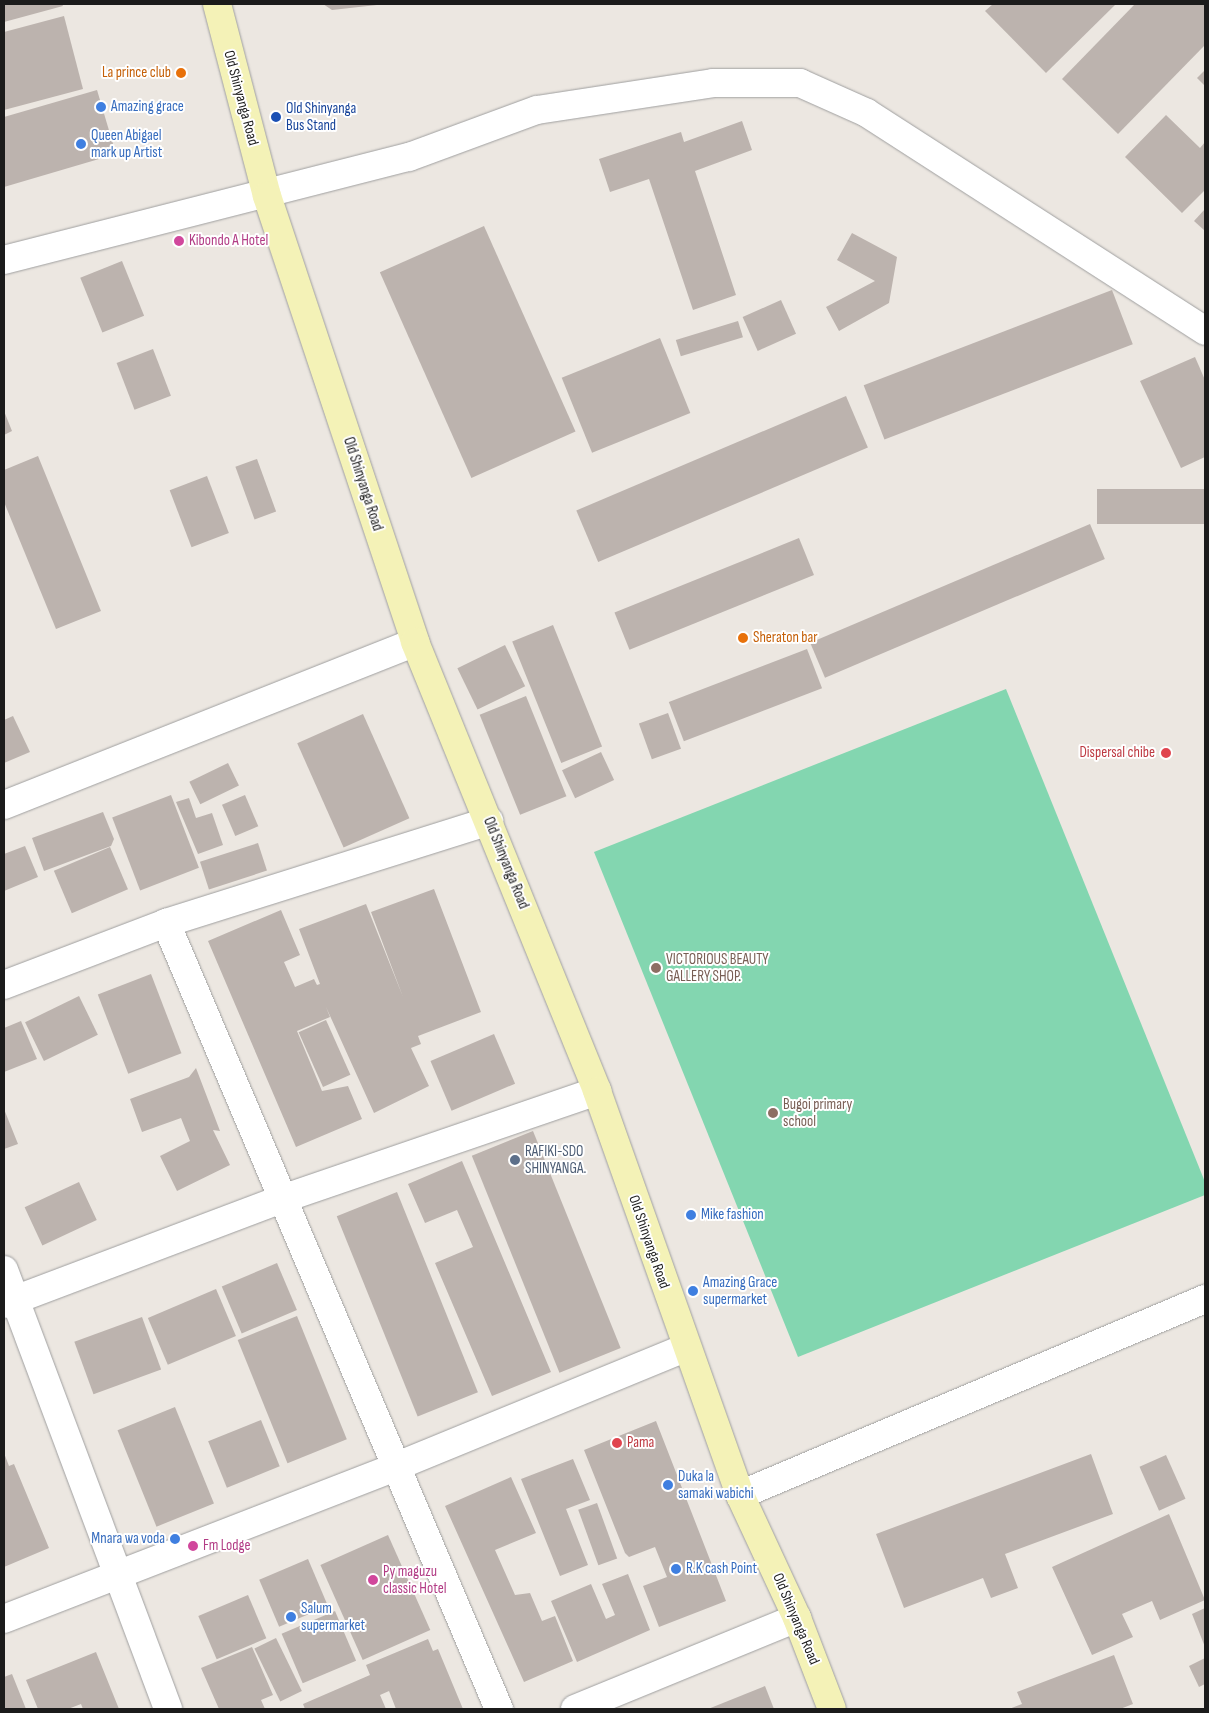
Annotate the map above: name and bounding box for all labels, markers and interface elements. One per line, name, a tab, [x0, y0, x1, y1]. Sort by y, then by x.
street label: Old Shinyanga Road	[220, 49, 262, 147]
place label: La prince club	[102, 64, 171, 82]
marker: La prince club	[175, 67, 187, 79]
place label: Amazing grace	[111, 98, 184, 116]
place label: Old Shinyanga Bus Stand	[286, 99, 356, 134]
marker: Amazing grace	[95, 101, 107, 113]
marker: Old Shinyanga Bus Stand	[270, 111, 282, 123]
place label: Queen Abigael mark up Artist	[91, 126, 162, 161]
marker: Queen Abigael mark up Artist	[75, 138, 87, 150]
place label: Kibondo A Hotel	[189, 232, 268, 250]
marker: Kibondo A Hotel	[173, 235, 185, 247]
street label: Old Shinyanga Road	[339, 435, 387, 533]
place label: Sheraton bar	[753, 629, 817, 647]
marker: Sheraton bar	[737, 632, 749, 644]
place label: Dispersal chibe	[1079, 744, 1155, 762]
marker: Dispersal chibe	[1159, 746, 1173, 760]
street label: Old Shinyanga Road	[479, 814, 533, 912]
place label: VICTORIOUS BEAUTY GALLERY SHOP.	[666, 950, 769, 985]
marker: VICTORIOUS BEAUTY GALLERY SHOP.	[650, 962, 662, 974]
place label: Bugoi primary school	[783, 1095, 852, 1130]
marker: Bugoi primary school	[767, 1107, 779, 1119]
place label: RAFIKI-SDO SHINYANGA.	[525, 1142, 586, 1177]
marker: RAFIKI-SDO SHINYANGA.	[509, 1154, 521, 1166]
street label: Old Shinyanga Road	[625, 1193, 673, 1291]
place label: Mike fashion	[701, 1206, 764, 1224]
marker: Mike fashion	[685, 1209, 697, 1221]
place label: Amazing Grace supermarket	[703, 1273, 777, 1308]
marker: Amazing Grace supermarket	[687, 1285, 699, 1297]
place label: Pama	[627, 1434, 654, 1452]
marker: Pama	[611, 1437, 623, 1449]
place label: Duka la samaki wabichi	[678, 1467, 754, 1502]
marker: Duka la samaki wabichi	[662, 1479, 674, 1491]
place label: Mnara wa voda	[91, 1530, 165, 1548]
marker: Mnara wa voda	[169, 1533, 181, 1545]
place label: Fm Lodge	[203, 1537, 251, 1555]
marker: Fm Lodge	[187, 1540, 199, 1552]
place label: R.K cash Point	[686, 1560, 757, 1578]
place label: Py maguzu classic Hotel	[383, 1562, 446, 1597]
marker: R.K cash Point	[670, 1563, 682, 1575]
street label: Old Shinyanga Road	[769, 1571, 823, 1667]
marker: Py maguzu classic Hotel	[367, 1574, 379, 1586]
place label: Salum supermarket	[301, 1599, 365, 1634]
marker: Salum supermarket	[285, 1611, 297, 1623]

